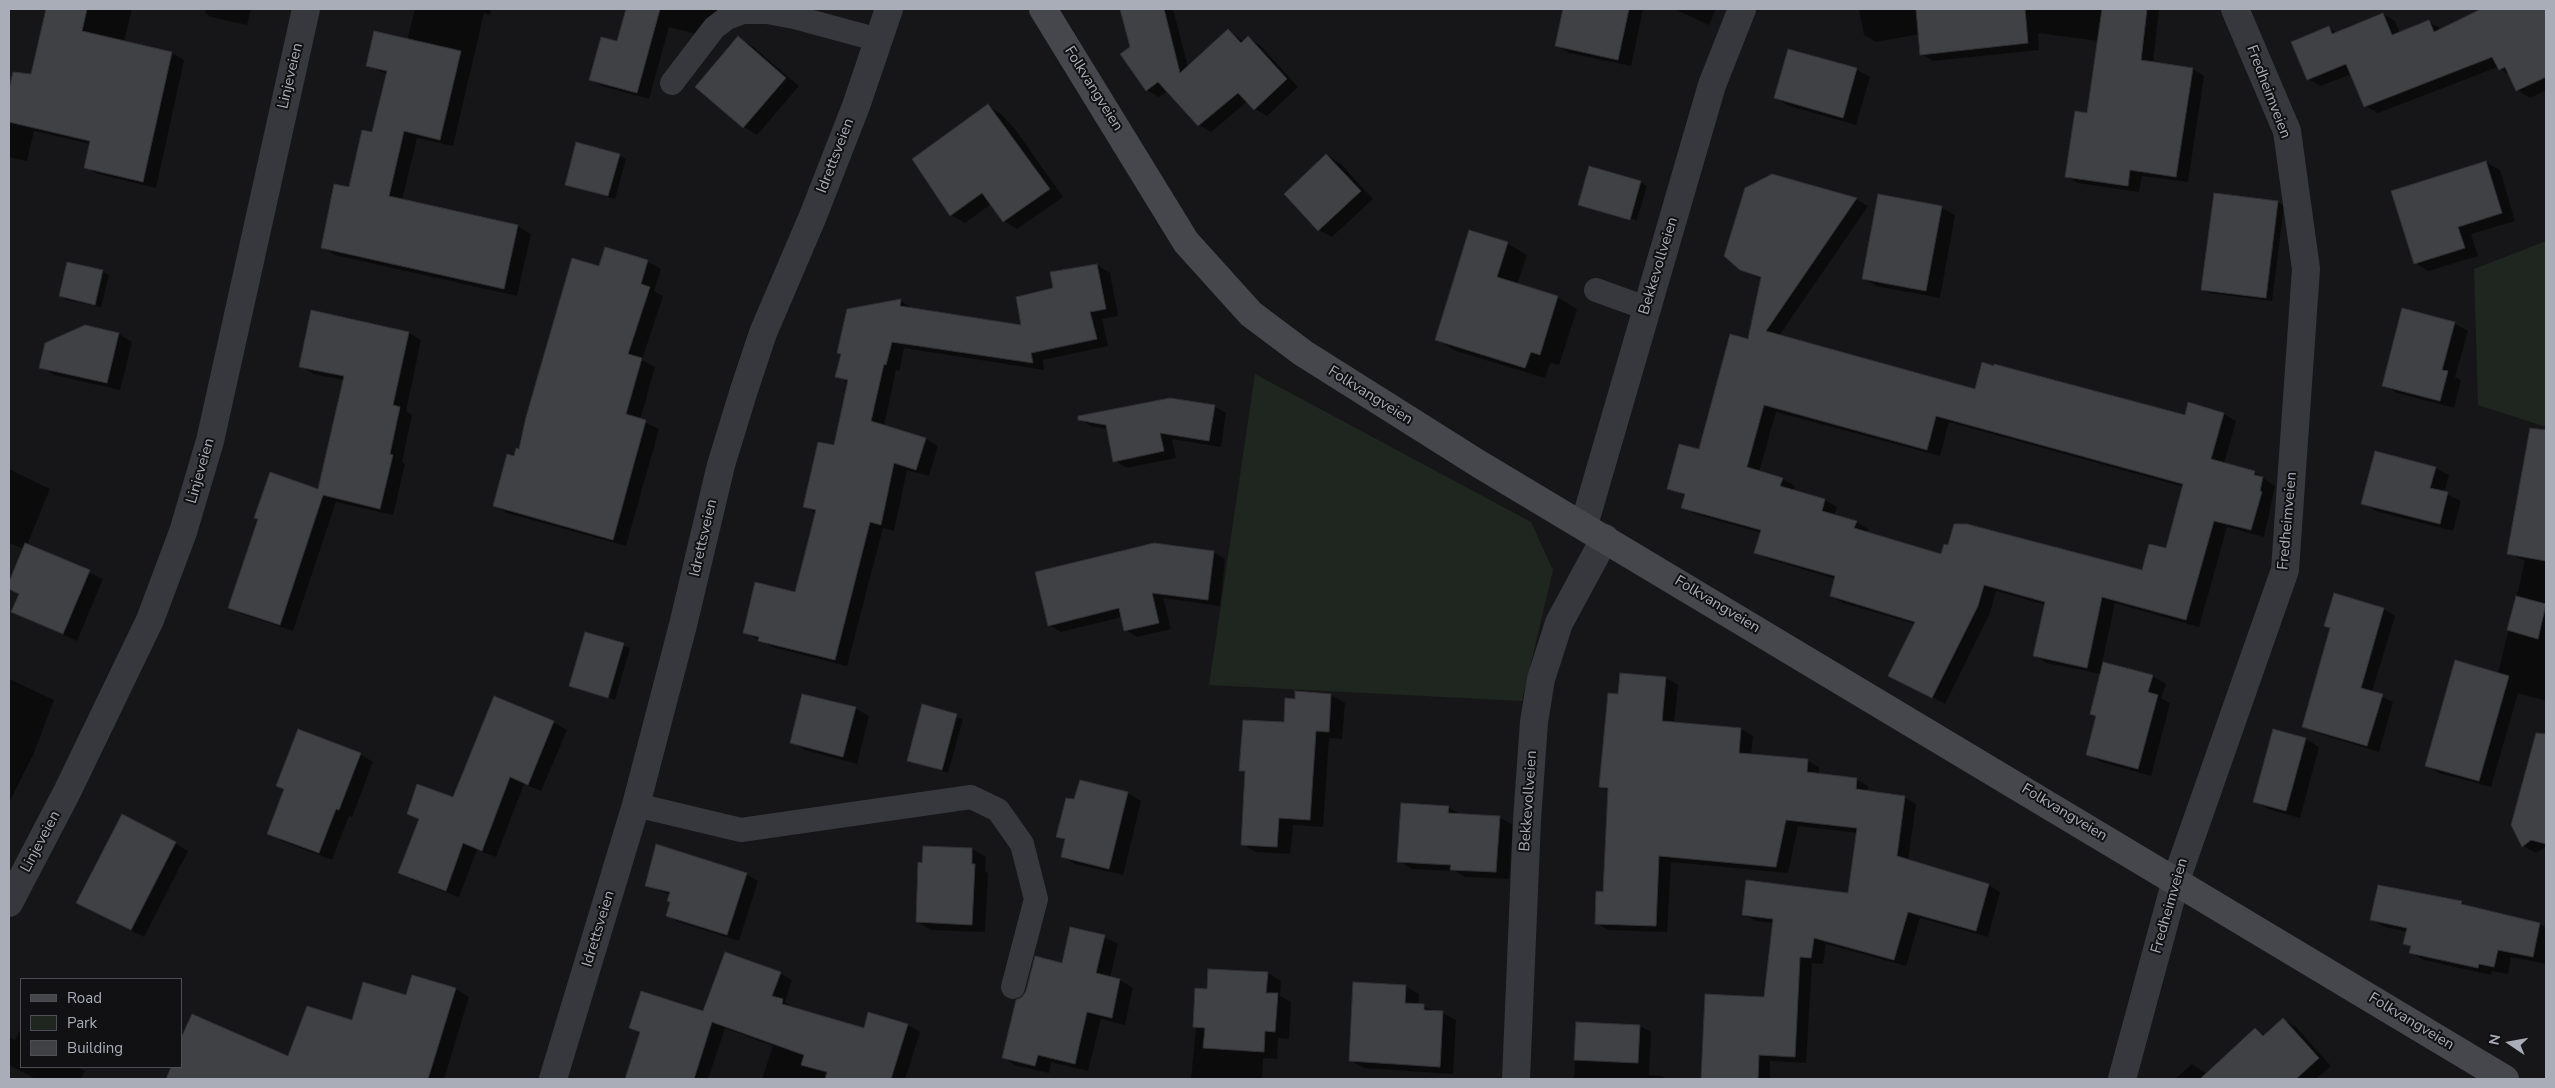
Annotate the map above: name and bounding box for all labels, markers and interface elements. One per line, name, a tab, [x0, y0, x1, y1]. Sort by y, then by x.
street label: Linjeveien	[275, 41, 307, 111]
street label: Folkvangveien	[1060, 43, 1126, 135]
street label: Fredheimveien	[2242, 43, 2294, 141]
street label: Idrettsveien	[813, 116, 859, 196]
street label: Bekkevollveien	[1636, 215, 1682, 317]
street label: Folkvangveien	[1324, 363, 1416, 429]
street label: Linjeveien	[183, 436, 219, 506]
street label: Fredheimveien	[2275, 471, 2301, 571]
street label: Idrettsveien	[686, 498, 722, 578]
street label: Folkvangveien	[1671, 572, 1763, 638]
street label: Bekkevollveien	[1516, 750, 1542, 852]
street label: Folkvangveien	[2018, 780, 2110, 846]
street label: Linjeveien	[17, 808, 65, 876]
street label: Fredheimveien	[2148, 856, 2192, 956]
street label: Idrettsveien	[579, 889, 619, 969]
legend	[20, 978, 182, 1068]
text: Road	[67, 988, 102, 1008]
street label: Folkvangveien	[2365, 989, 2457, 1055]
text: Park	[67, 1013, 97, 1033]
north arrow	[2485, 1018, 2535, 1068]
text: N	[2484, 1033, 2505, 1047]
text: Building	[67, 1038, 123, 1058]

